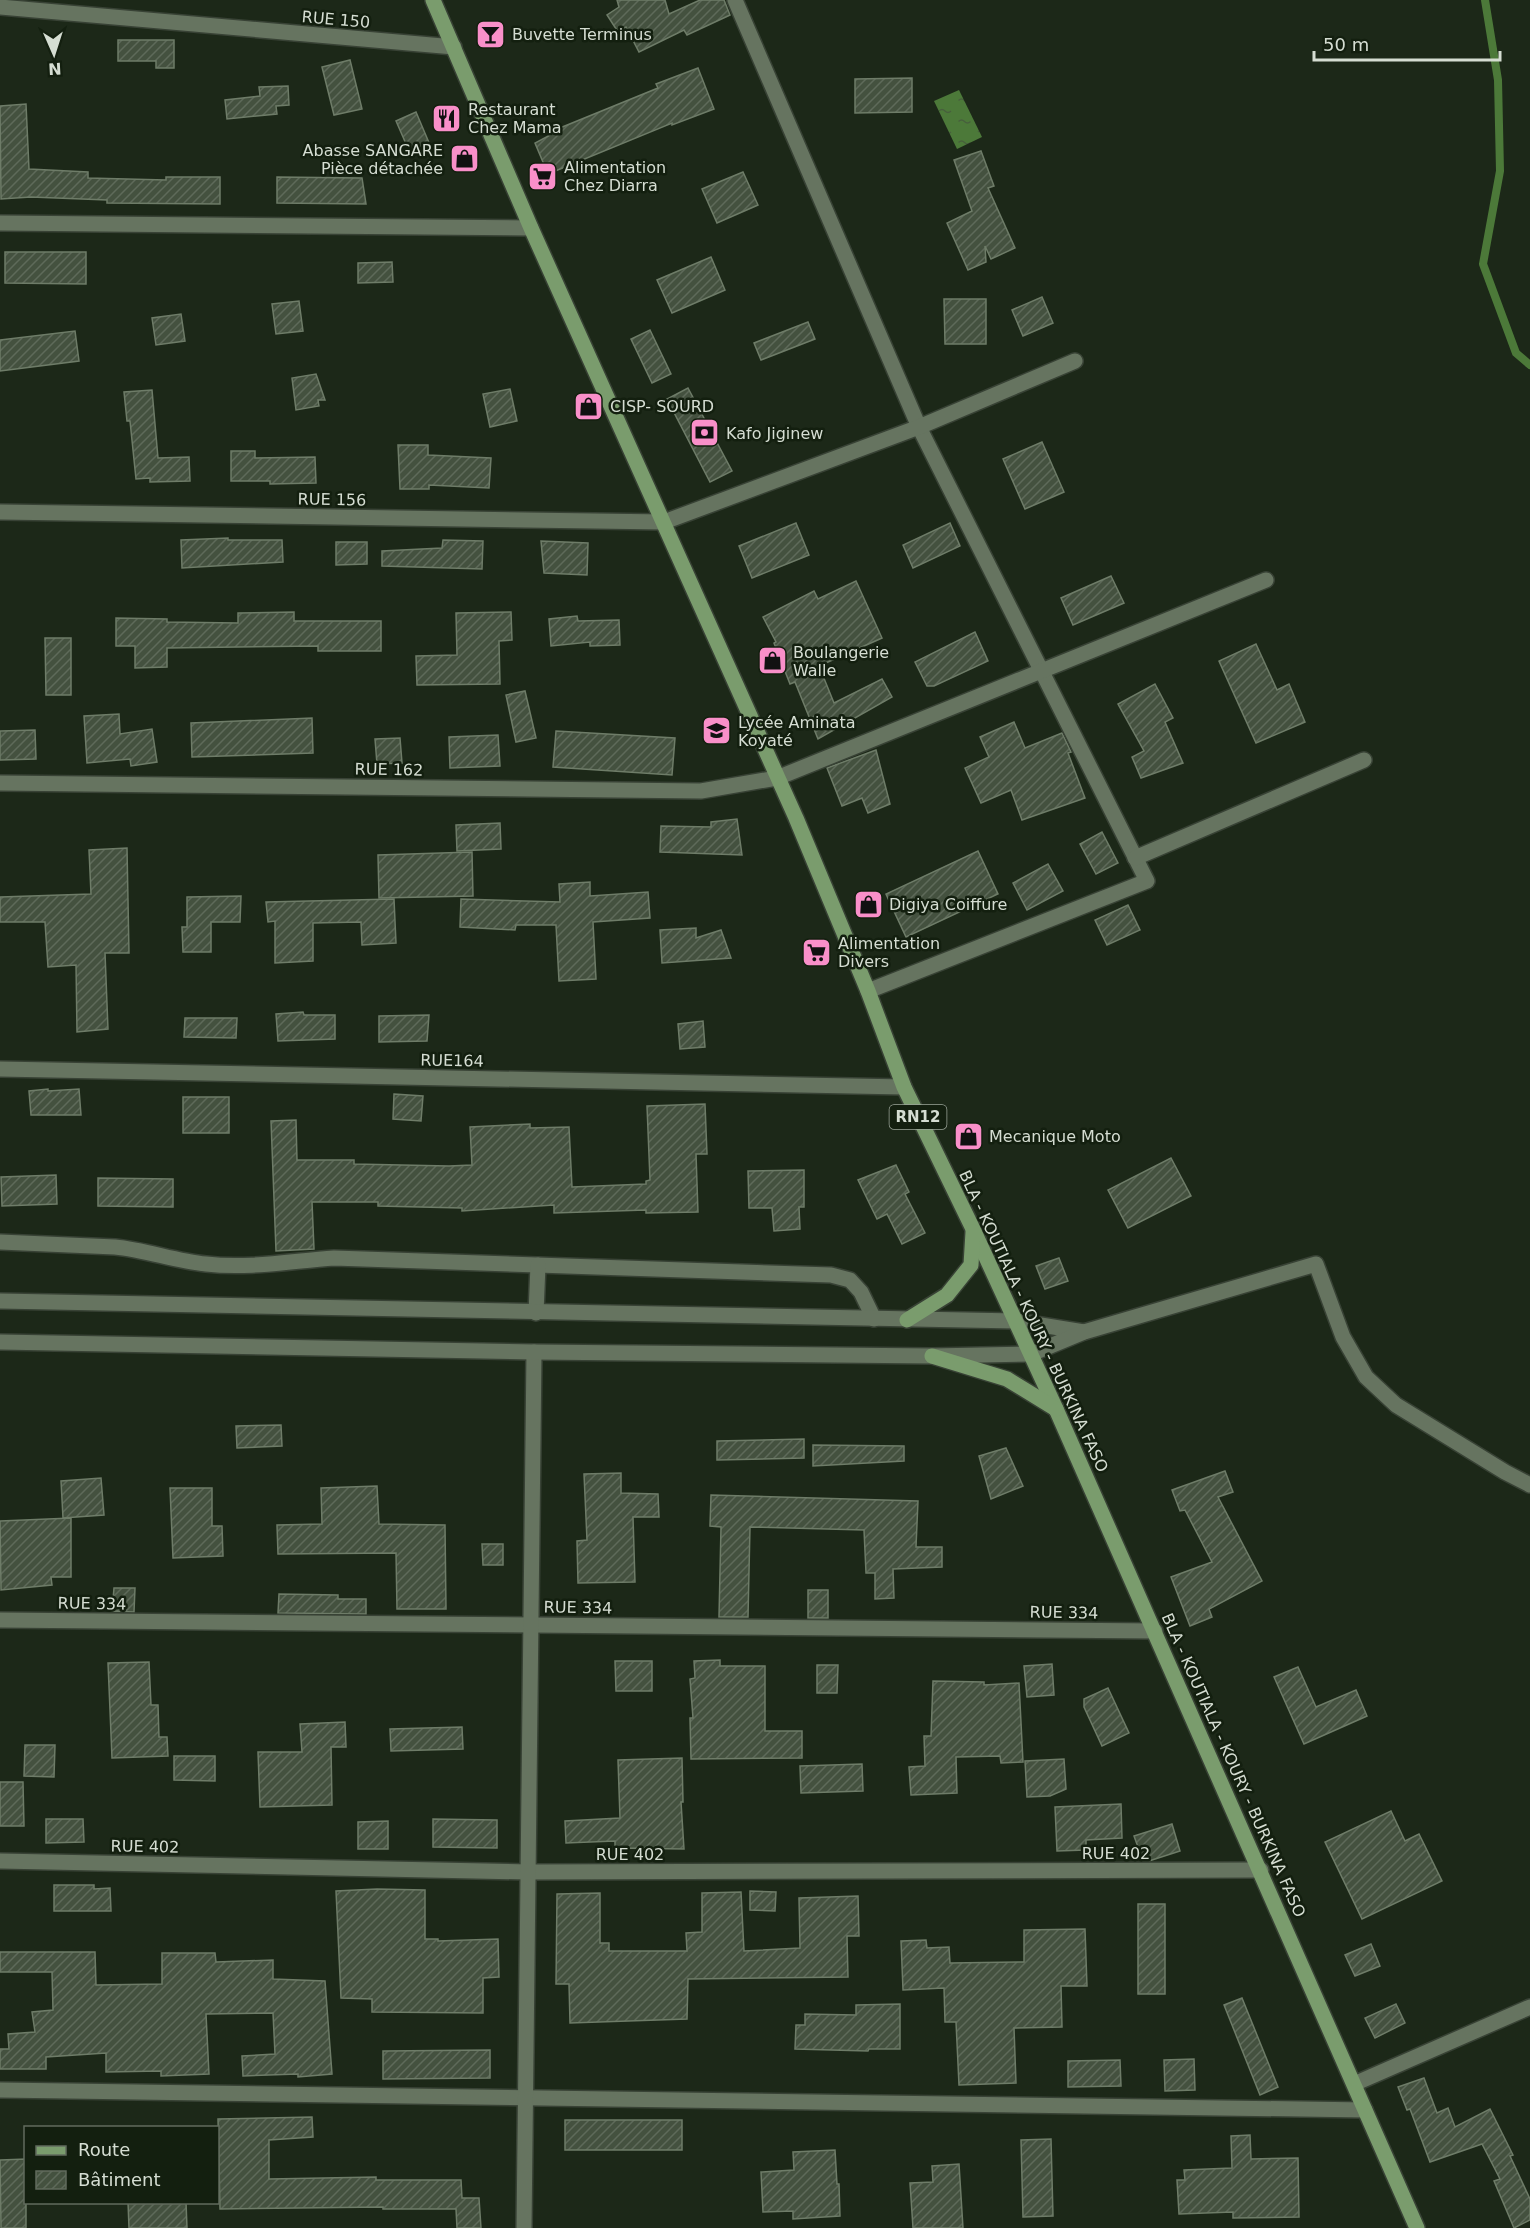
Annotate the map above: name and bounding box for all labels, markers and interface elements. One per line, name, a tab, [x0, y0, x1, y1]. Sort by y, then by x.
street label: RUE 150	[301, 7, 371, 32]
bar icon: Buvette Terminus	[475, 18, 507, 50]
north arrow	[24, 24, 84, 84]
scale bar	[1314, 24, 1500, 62]
place label: Buvette Terminus	[512, 25, 652, 44]
text: 50 m	[1323, 34, 1369, 55]
text: N	[48, 59, 62, 78]
place label: Restaurant Chez Mama	[468, 100, 562, 137]
restaurant icon: Restaurant Chez Mama	[431, 102, 463, 134]
place label: Abasse SANGARE Pièce détachée	[303, 141, 443, 178]
shop icon: Abasse SANGARE Pièce détachée	[448, 143, 480, 175]
place label: Alimentation Chez Diarra	[564, 158, 666, 195]
supermarket icon: Alimentation Chez Diarra	[527, 160, 559, 192]
shop icon: CISP- SOURD	[573, 390, 605, 422]
place label: CISP- SOURD	[610, 397, 714, 416]
bank icon: Kafo Jiginew	[689, 417, 721, 449]
place label: Kafo Jiginew	[726, 424, 823, 443]
street label: RUE 156	[298, 489, 366, 510]
place label: Boulangerie Walle	[793, 643, 889, 680]
shop icon: Boulangerie Walle	[756, 645, 788, 677]
place label: Lycée Aminata Koyaté	[738, 713, 855, 750]
school or university icon: Lycée Aminata Koyaté	[701, 715, 733, 747]
street label: RUE 162	[355, 759, 423, 780]
shop icon: Digiya Coiffure	[852, 888, 884, 920]
place label: Digiya Coiffure	[889, 895, 1007, 914]
place label: Alimentation Divers	[838, 934, 940, 971]
supermarket icon: Alimentation Divers	[801, 936, 833, 968]
street label: RUE164	[420, 1050, 484, 1071]
road number: RN12	[890, 1105, 946, 1129]
shop icon: Mecanique Moto	[952, 1120, 984, 1152]
place label: Mecanique Moto	[989, 1127, 1121, 1146]
street label: BLA - KOUTIALA - KOURY - BURKINA FASO	[955, 1167, 1112, 1475]
street label: RUE 334	[58, 1593, 126, 1614]
street label: RUE 334	[544, 1597, 612, 1618]
street label: RUE 334	[1030, 1602, 1098, 1623]
street label: BLA - KOUTIALA - KOURY - BURKINA FASO	[1158, 1610, 1310, 1920]
street label: RUE 402	[111, 1836, 179, 1857]
street label: RUE 402	[1082, 1844, 1150, 1863]
street label: RUE 402	[596, 1845, 664, 1864]
legend	[24, 2126, 219, 2204]
text: Route	[78, 2139, 130, 2160]
text: Bâtiment	[78, 2169, 161, 2190]

